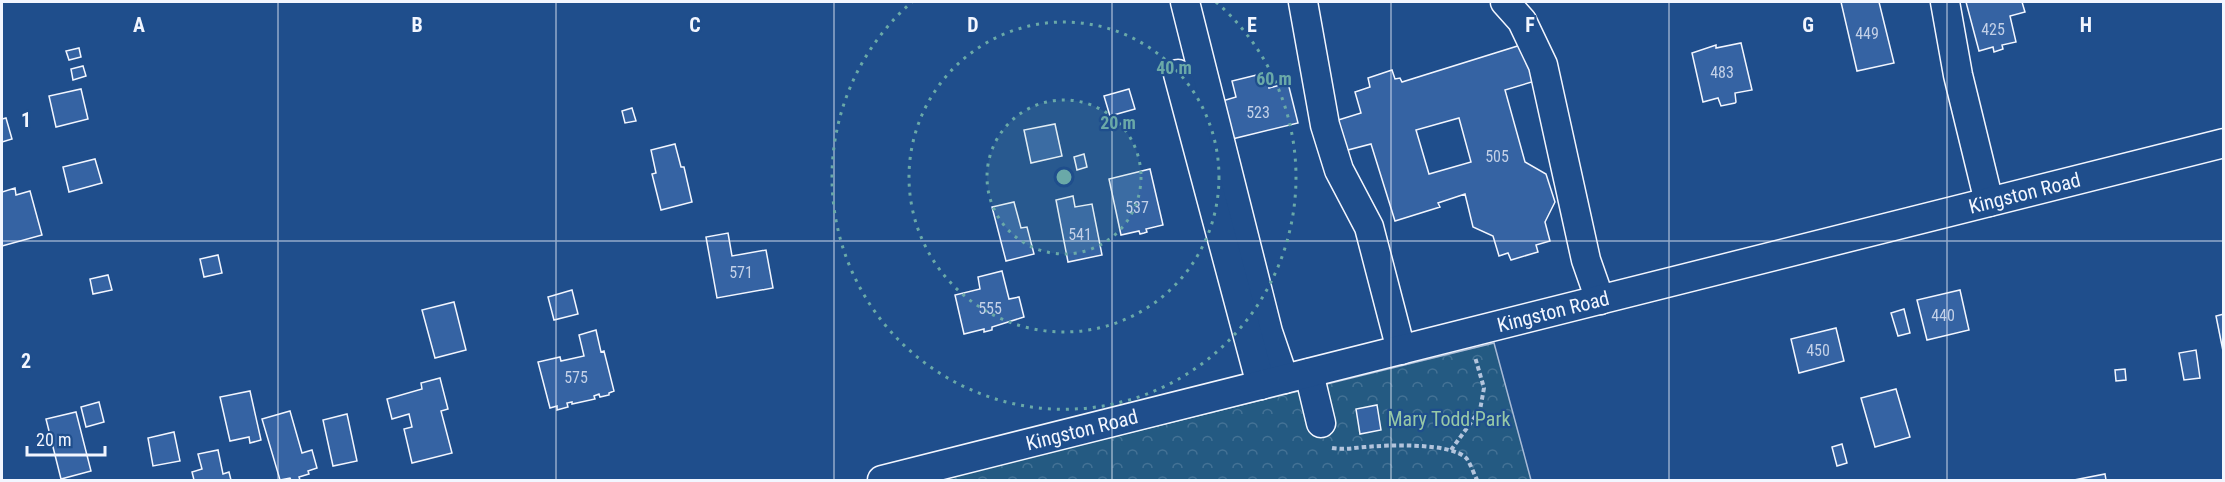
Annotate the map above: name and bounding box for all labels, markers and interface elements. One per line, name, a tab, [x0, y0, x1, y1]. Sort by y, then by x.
text: A	[133, 13, 145, 37]
text: B	[411, 13, 423, 37]
text: C	[689, 13, 701, 37]
text: D	[967, 13, 979, 37]
text: E	[1247, 13, 1257, 37]
text: F	[1525, 13, 1535, 37]
text: G	[1802, 13, 1814, 37]
text: H	[2080, 13, 2092, 37]
house number: 425	[1981, 20, 2005, 39]
house number: 449	[1855, 24, 1879, 43]
text: 40 m	[1156, 57, 1192, 78]
house number: 483	[1710, 63, 1734, 82]
text: 60 m	[1256, 68, 1292, 89]
house number: 523	[1246, 103, 1270, 122]
text: 1	[21, 108, 31, 132]
text: 20 m	[1100, 112, 1136, 133]
house number: 505	[1485, 147, 1509, 166]
centre of rings	[1054, 167, 1074, 187]
street label: Kingston Road	[1966, 168, 2083, 219]
house number: 537	[1125, 198, 1149, 217]
house number: 541	[1068, 225, 1092, 244]
house number: 571	[729, 263, 753, 282]
street label: Kingston Road	[1495, 286, 1612, 337]
house number: 555	[978, 299, 1002, 318]
house number: 440	[1931, 306, 1955, 325]
house number: 450	[1806, 341, 1830, 360]
text: 2	[21, 349, 31, 373]
house number: 575	[564, 368, 588, 387]
street label: Kingston Road	[1023, 404, 1140, 455]
park label: Mary Todd Park	[1387, 407, 1511, 431]
scale bar	[27, 419, 105, 457]
text: 20 m	[36, 429, 71, 450]

